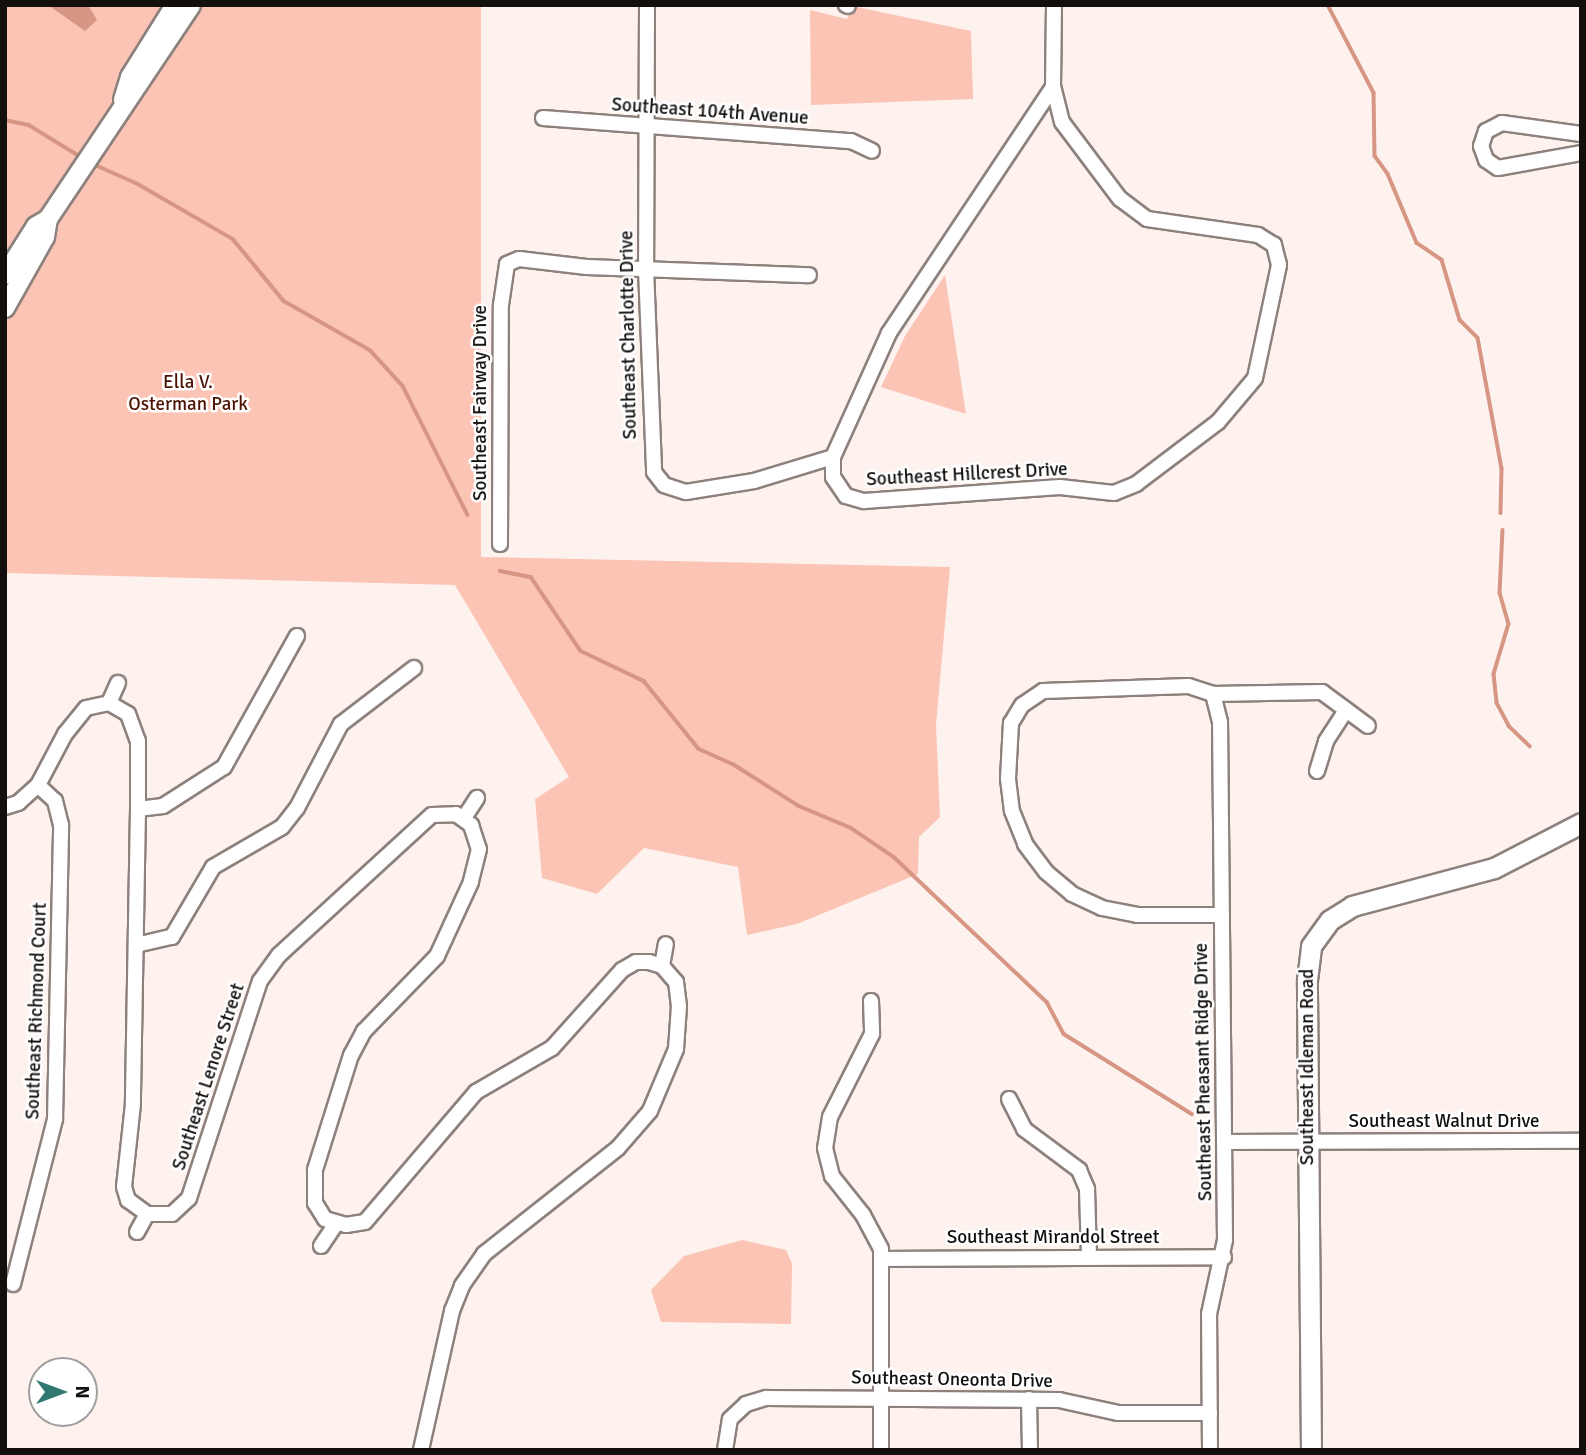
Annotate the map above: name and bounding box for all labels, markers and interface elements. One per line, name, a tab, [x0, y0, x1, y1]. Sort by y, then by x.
street label: Southeast 104th Avenue	[611, 94, 809, 130]
street label: Southeast Charlotte Drive	[616, 230, 642, 440]
street label: Southeast Fairway Drive	[470, 305, 492, 501]
park label: Ella V. Osterman Park	[128, 372, 248, 416]
street label: Southeast Hillcrest Drive	[866, 458, 1068, 492]
street label: Southeast Richmond Court	[22, 902, 52, 1120]
street label: Southeast Pheasant Ridge Drive	[1190, 943, 1218, 1201]
street label: Southeast Idleman Road	[1297, 969, 1319, 1165]
street label: Southeast Lenore Street	[168, 981, 250, 1173]
street label: Southeast Walnut Drive	[1349, 1111, 1539, 1133]
street label: Southeast Mirandol Street	[947, 1227, 1159, 1249]
north arrow	[28, 1357, 98, 1427]
street label: Southeast Oneonta Drive	[851, 1367, 1053, 1393]
text: N	[70, 1385, 94, 1399]

